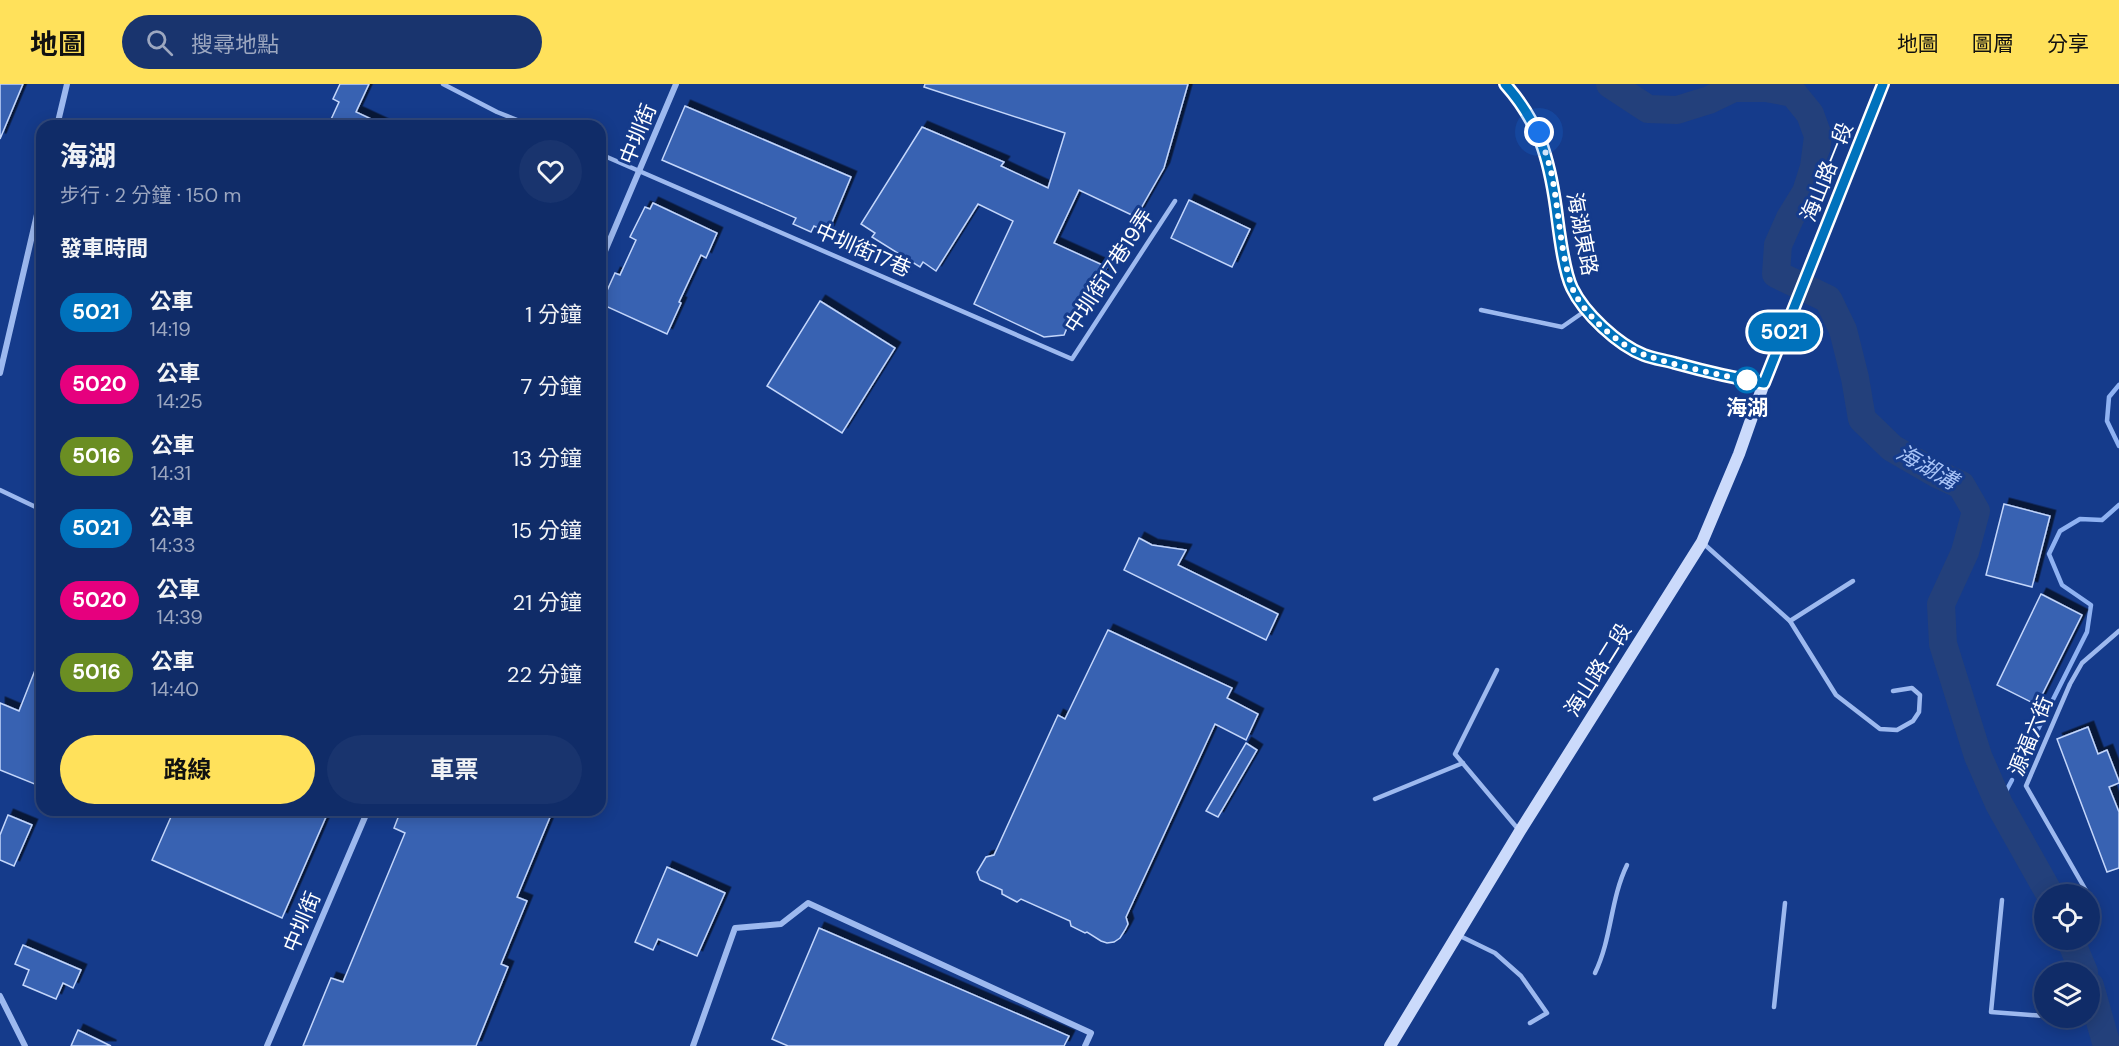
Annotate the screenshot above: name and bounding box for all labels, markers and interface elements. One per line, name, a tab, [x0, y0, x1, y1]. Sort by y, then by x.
search box	[122, 15, 542, 69]
text: 地圖	[30, 26, 86, 63]
icon: search	[143, 26, 176, 59]
text: 搜尋地點	[191, 30, 279, 59]
text: 地圖	[1897, 30, 1939, 58]
text: 圖層	[1972, 30, 2014, 58]
text: 分享	[2047, 30, 2089, 58]
street label: 中圳街	[613, 100, 663, 168]
your location	[1524, 117, 1554, 147]
street label: 海山路一段	[1794, 118, 1860, 226]
text: 海湖	[60, 138, 116, 175]
button: heart	[519, 140, 582, 203]
text: 步行 · 2 分鐘 · 150 m	[60, 182, 241, 208]
street label: 海湖東路	[1560, 190, 1604, 278]
street label: 中圳街17巷19弄	[1058, 204, 1160, 338]
street label: 中圳街17巷	[811, 217, 915, 283]
text: 發車時間	[60, 234, 148, 263]
text: 公車	[150, 287, 194, 316]
text: 5021	[72, 298, 120, 326]
text: 1 分鐘	[525, 300, 582, 329]
line badge: 5021	[1742, 312, 1826, 352]
text: 14:19	[150, 316, 191, 342]
text: 5021	[1760, 318, 1808, 346]
text: 公車	[157, 359, 201, 388]
marker: 海湖	[1734, 367, 1760, 393]
text: 5020	[72, 370, 127, 398]
text: 7 分鐘	[520, 372, 582, 401]
text: 14:25	[157, 388, 203, 414]
place label: 海湖	[1726, 394, 1768, 422]
text: 公車	[151, 431, 195, 460]
water label: 海湖溝	[1891, 438, 1965, 498]
text: 5016	[72, 442, 121, 470]
text: 13 分鐘	[512, 444, 582, 473]
text: 14:31	[151, 460, 191, 486]
text: 公車	[150, 503, 194, 532]
text: 5021	[72, 514, 120, 542]
text: 15 分鐘	[512, 516, 582, 545]
text: 14:33	[150, 532, 196, 558]
text: 公車	[157, 575, 201, 604]
text: 5020	[72, 586, 127, 614]
text: 21 分鐘	[513, 588, 582, 617]
text: 14:39	[157, 604, 203, 630]
street label: 海山路二段	[1558, 618, 1638, 722]
text: 公車	[151, 647, 195, 676]
text: 5016	[72, 658, 121, 686]
text: 22 分鐘	[507, 660, 582, 689]
text: 14:40	[151, 676, 199, 702]
street label: 源福六街	[2002, 692, 2060, 780]
button: 路線	[60, 735, 315, 804]
button: 車票	[327, 735, 582, 804]
map controls	[2034, 884, 2100, 1028]
button: locate	[2034, 884, 2100, 950]
street label: 中圳街	[277, 888, 327, 956]
button: layers	[2034, 962, 2100, 1028]

